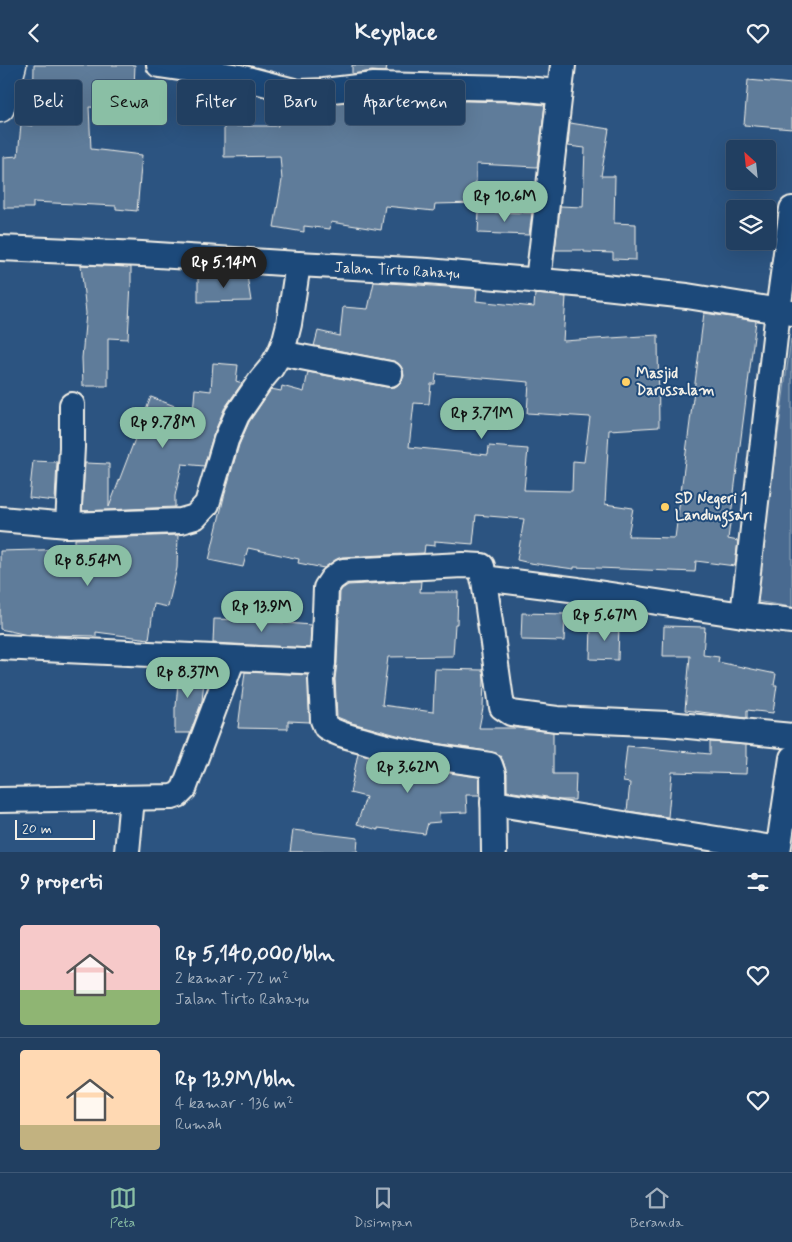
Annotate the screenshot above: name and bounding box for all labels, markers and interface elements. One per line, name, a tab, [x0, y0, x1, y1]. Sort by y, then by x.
icon: back	[20, 19, 48, 47]
text: Keyplace	[355, 19, 437, 47]
icon: heart	[744, 19, 772, 47]
chip: Beli	[15, 80, 82, 125]
chip: Sewa	[92, 80, 167, 125]
chip: Filter	[177, 80, 255, 125]
chip: Baru	[265, 80, 335, 125]
chip: Apartemen	[345, 80, 465, 125]
north arrow	[726, 140, 776, 190]
map controls	[726, 140, 776, 250]
pin: Rp 10.6M	[453, 181, 557, 223]
text: Rp 10.6M	[474, 186, 536, 207]
button: layers	[726, 200, 776, 250]
pin: Rp 5.14M	[172, 247, 276, 289]
text: Rp 5.14M	[192, 252, 256, 273]
street label: Jalan Tirto Rahayu	[334, 258, 460, 284]
place label: Masjid Darussalam	[636, 364, 715, 401]
marker: Masjid Darussalam	[620, 376, 632, 388]
pin: Rp 3.71M	[430, 397, 534, 440]
text: Rp 3.71M	[451, 403, 513, 424]
pin: Rp 9.78M	[111, 407, 215, 449]
text: Rp 9.78M	[131, 412, 195, 433]
place label: SD Negeri 1 Landungsari	[675, 489, 753, 528]
marker: SD Negeri 1 Landungsari	[659, 501, 671, 513]
pin: Rp 8.54M	[36, 545, 140, 587]
text: Rp 8.54M	[55, 550, 121, 571]
pin: Rp 13.9M	[210, 591, 314, 633]
text: Rp 13.9M	[232, 596, 292, 617]
pin: Rp 5.67M	[553, 599, 657, 642]
text: Rp 5.67M	[573, 605, 637, 626]
pin: Rp 8.37M	[136, 657, 240, 699]
text: Rp 8.37M	[157, 662, 219, 683]
pin: Rp 3.62M	[356, 751, 460, 794]
text: Rp 3.62M	[377, 757, 439, 778]
scale bar	[15, 817, 95, 840]
text: 20 m	[22, 820, 52, 838]
text: 9 properti	[20, 868, 102, 896]
icon: filters	[744, 868, 772, 896]
text: Rp 5,140,000/bln	[175, 940, 334, 968]
icon: home	[60, 945, 120, 1005]
icon: heart	[744, 961, 772, 989]
text: 2 kamar · 72 m²	[175, 968, 289, 989]
text: Jalan Tirto Rahayu	[175, 989, 309, 1010]
text: Rp 13.9M/bln	[175, 1065, 295, 1093]
icon: home	[60, 1070, 120, 1130]
icon: heart	[744, 1086, 772, 1114]
text: 4 kamar · 136 m²	[175, 1093, 294, 1114]
text: Rumah	[175, 1114, 222, 1135]
tab: Peta	[109, 1184, 137, 1232]
tab: Disimpan	[354, 1184, 413, 1232]
tab: Beranda	[630, 1184, 683, 1232]

